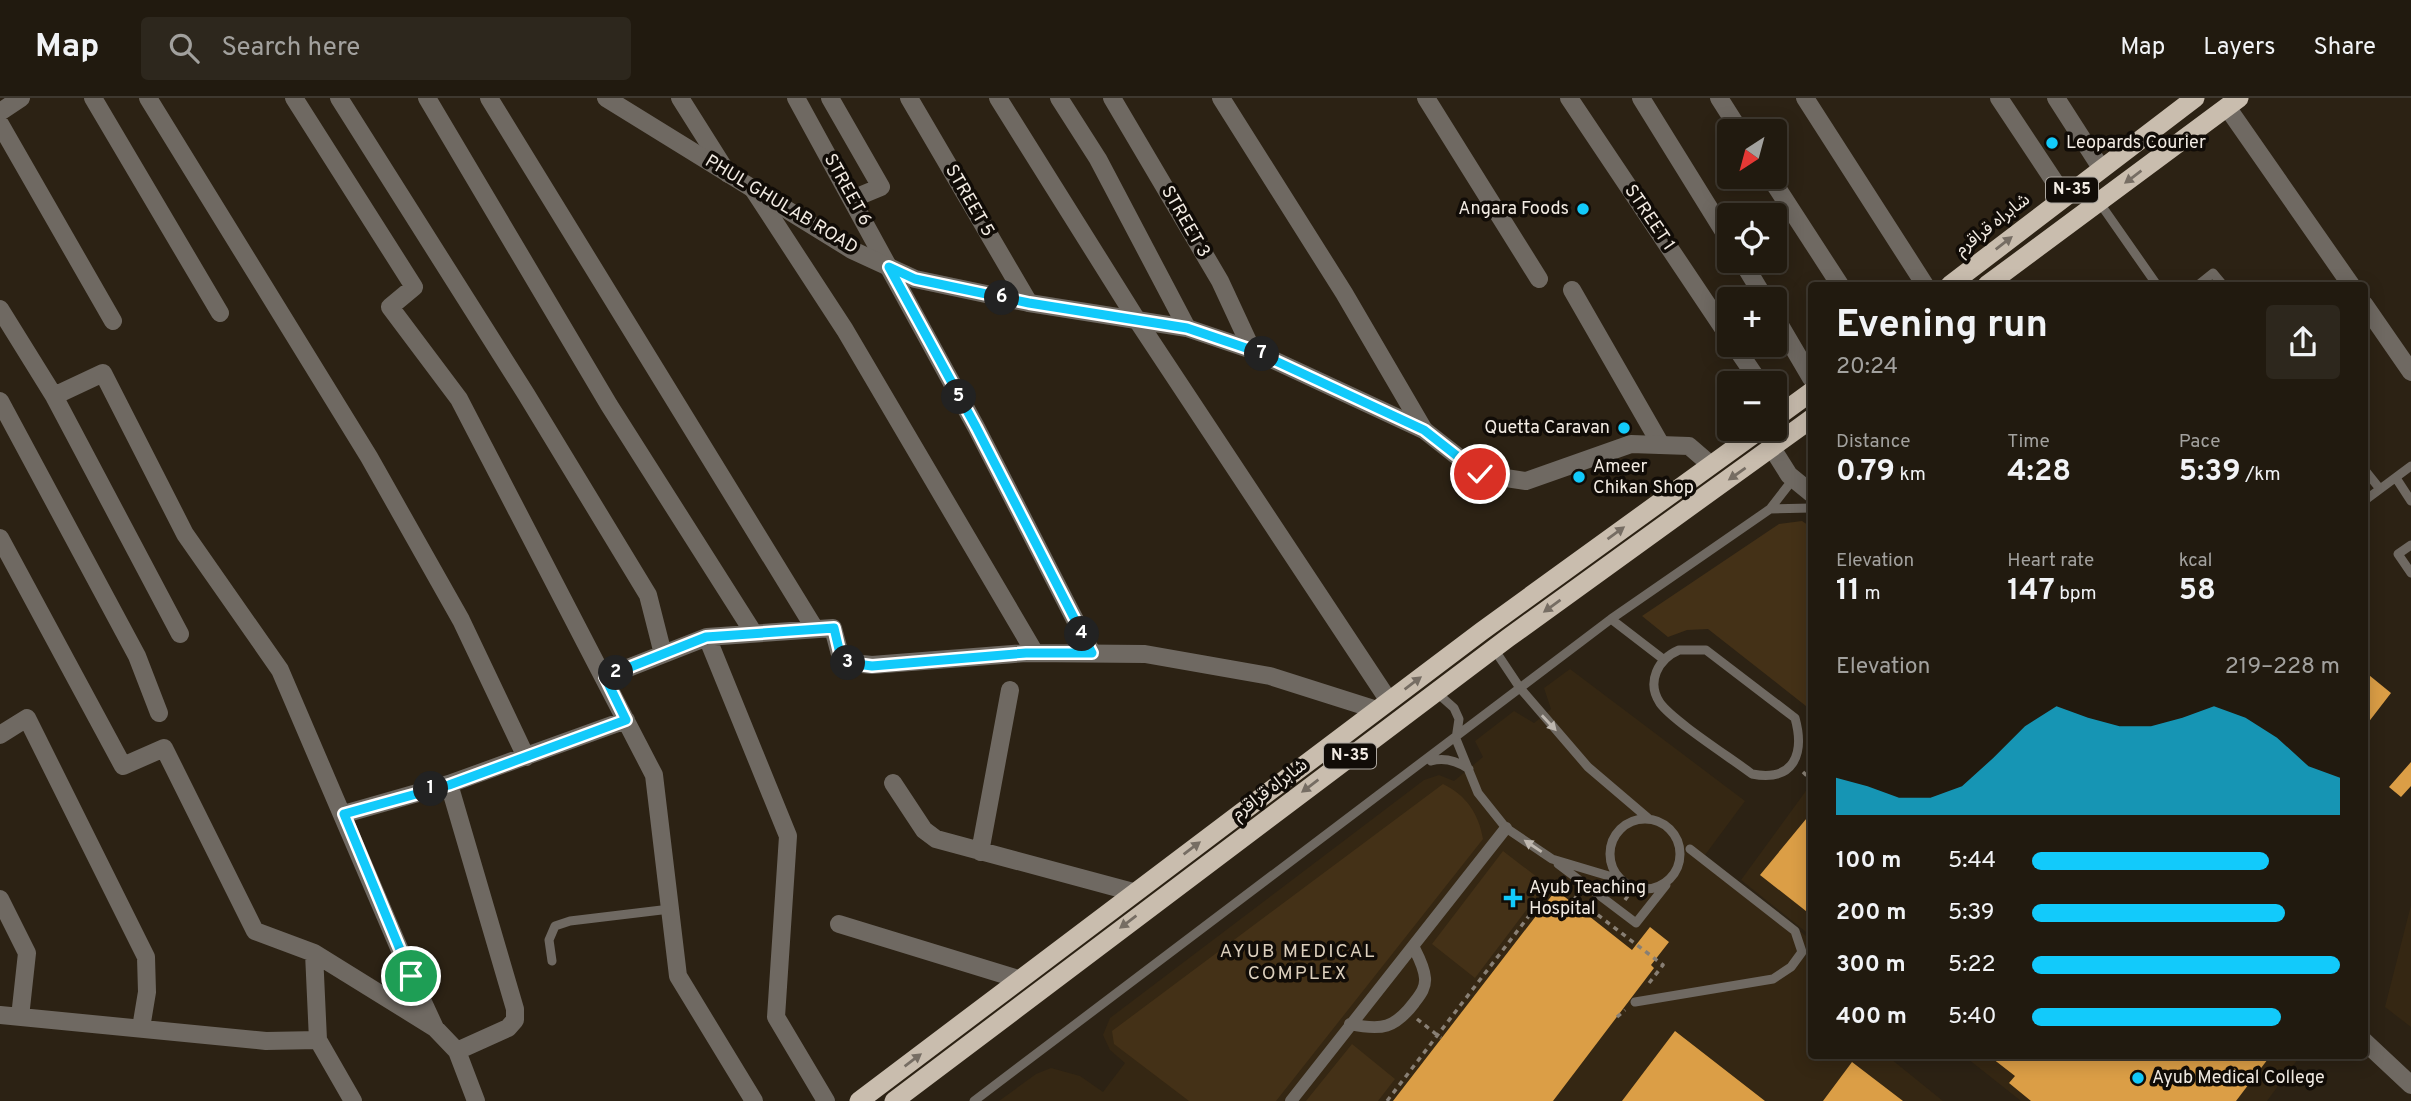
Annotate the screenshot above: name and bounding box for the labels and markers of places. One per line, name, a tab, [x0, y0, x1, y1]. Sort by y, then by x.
place label: Leopards Courier	[2066, 132, 2206, 155]
marker: Leopards Courier	[2044, 135, 2060, 151]
place label: Angara Foods	[1458, 198, 1569, 221]
marker: Angara Foods	[1575, 201, 1591, 217]
pin: 6	[984, 280, 1020, 316]
pin: 7	[1244, 336, 1280, 372]
pin: 5	[942, 380, 976, 414]
place label: Quetta Caravan	[1484, 417, 1610, 440]
marker: Quetta Caravan	[1616, 420, 1632, 436]
pin	[1450, 444, 1510, 504]
place label: Ameer Chikan Shop	[1593, 456, 1694, 500]
marker: Ameer Chikan Shop	[1571, 469, 1587, 485]
pin: 4	[1064, 616, 1100, 652]
pin: 3	[830, 646, 866, 680]
pin: 2	[598, 656, 634, 690]
pin: 1	[414, 772, 448, 806]
place label: Ayub Teaching Hospital	[1529, 877, 1646, 921]
marker: Ayub Teaching Hospital	[1503, 888, 1523, 908]
pin	[381, 946, 441, 1006]
place label: Ayub Medical College	[2152, 1067, 2325, 1090]
marker: Ayub Medical College	[2130, 1070, 2146, 1086]

